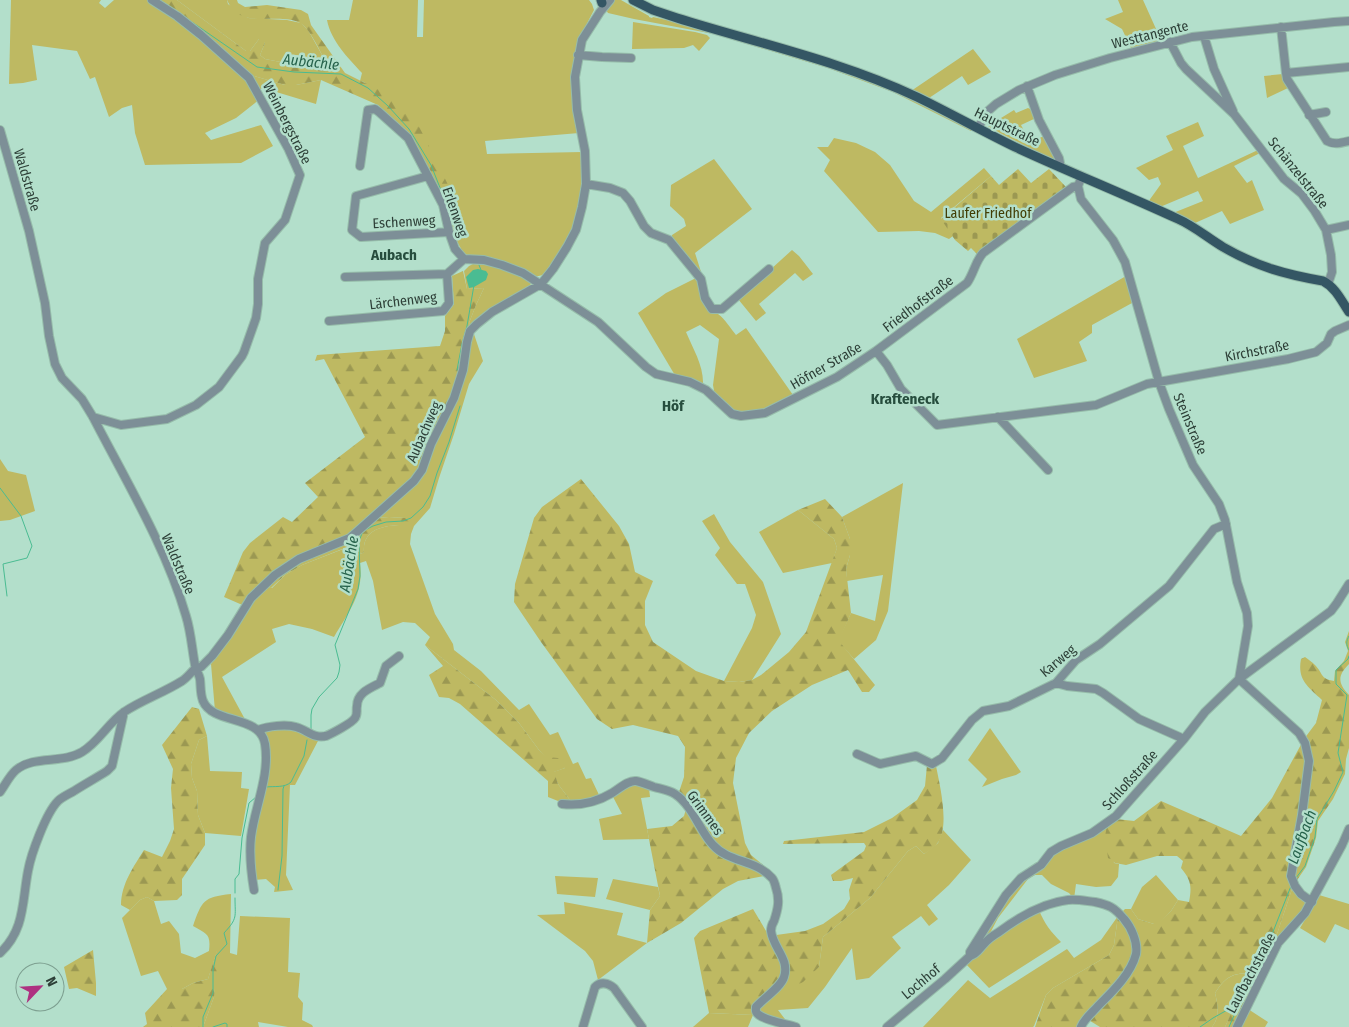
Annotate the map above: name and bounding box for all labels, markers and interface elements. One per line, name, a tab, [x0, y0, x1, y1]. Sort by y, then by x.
street label: Westtangente	[1110, 17, 1190, 53]
water label: Aubächle	[281, 50, 340, 74]
street label: Weinbergstraße	[259, 79, 315, 167]
street label: Hauptstraße	[971, 104, 1043, 150]
street label: Schänzelstraße	[1264, 134, 1332, 212]
street label: Waldstraße	[10, 147, 44, 213]
street label: Erlenweg	[439, 185, 472, 240]
park label: Laufer Friedhof	[944, 205, 1033, 222]
street label: Eschenweg	[372, 212, 436, 232]
district label: Aubach	[370, 246, 417, 264]
street label: Friedhofstraße	[879, 272, 957, 336]
street label: Lärchenweg	[368, 288, 438, 314]
street label: Kirchstraße	[1223, 336, 1291, 366]
street label: Höfner Straße	[787, 339, 865, 393]
district label: Krafteneck	[871, 390, 940, 408]
street label: Steinstraße	[1169, 391, 1211, 457]
district label: Höf	[662, 397, 685, 415]
street label: Aubachweg	[403, 399, 445, 465]
street label: Waldstraße	[158, 531, 198, 597]
water label: Aubächle	[336, 535, 362, 594]
street label: Karweg	[1037, 641, 1080, 681]
street label: Schloßstraße	[1099, 746, 1161, 814]
street label: Grimmes	[683, 787, 727, 839]
water label: Laufbach	[1284, 808, 1320, 866]
street label: Laufbachstraße	[1223, 930, 1279, 1016]
street label: Lochhof	[898, 960, 945, 1003]
north arrow	[15, 962, 65, 1012]
text: N	[42, 974, 61, 989]

